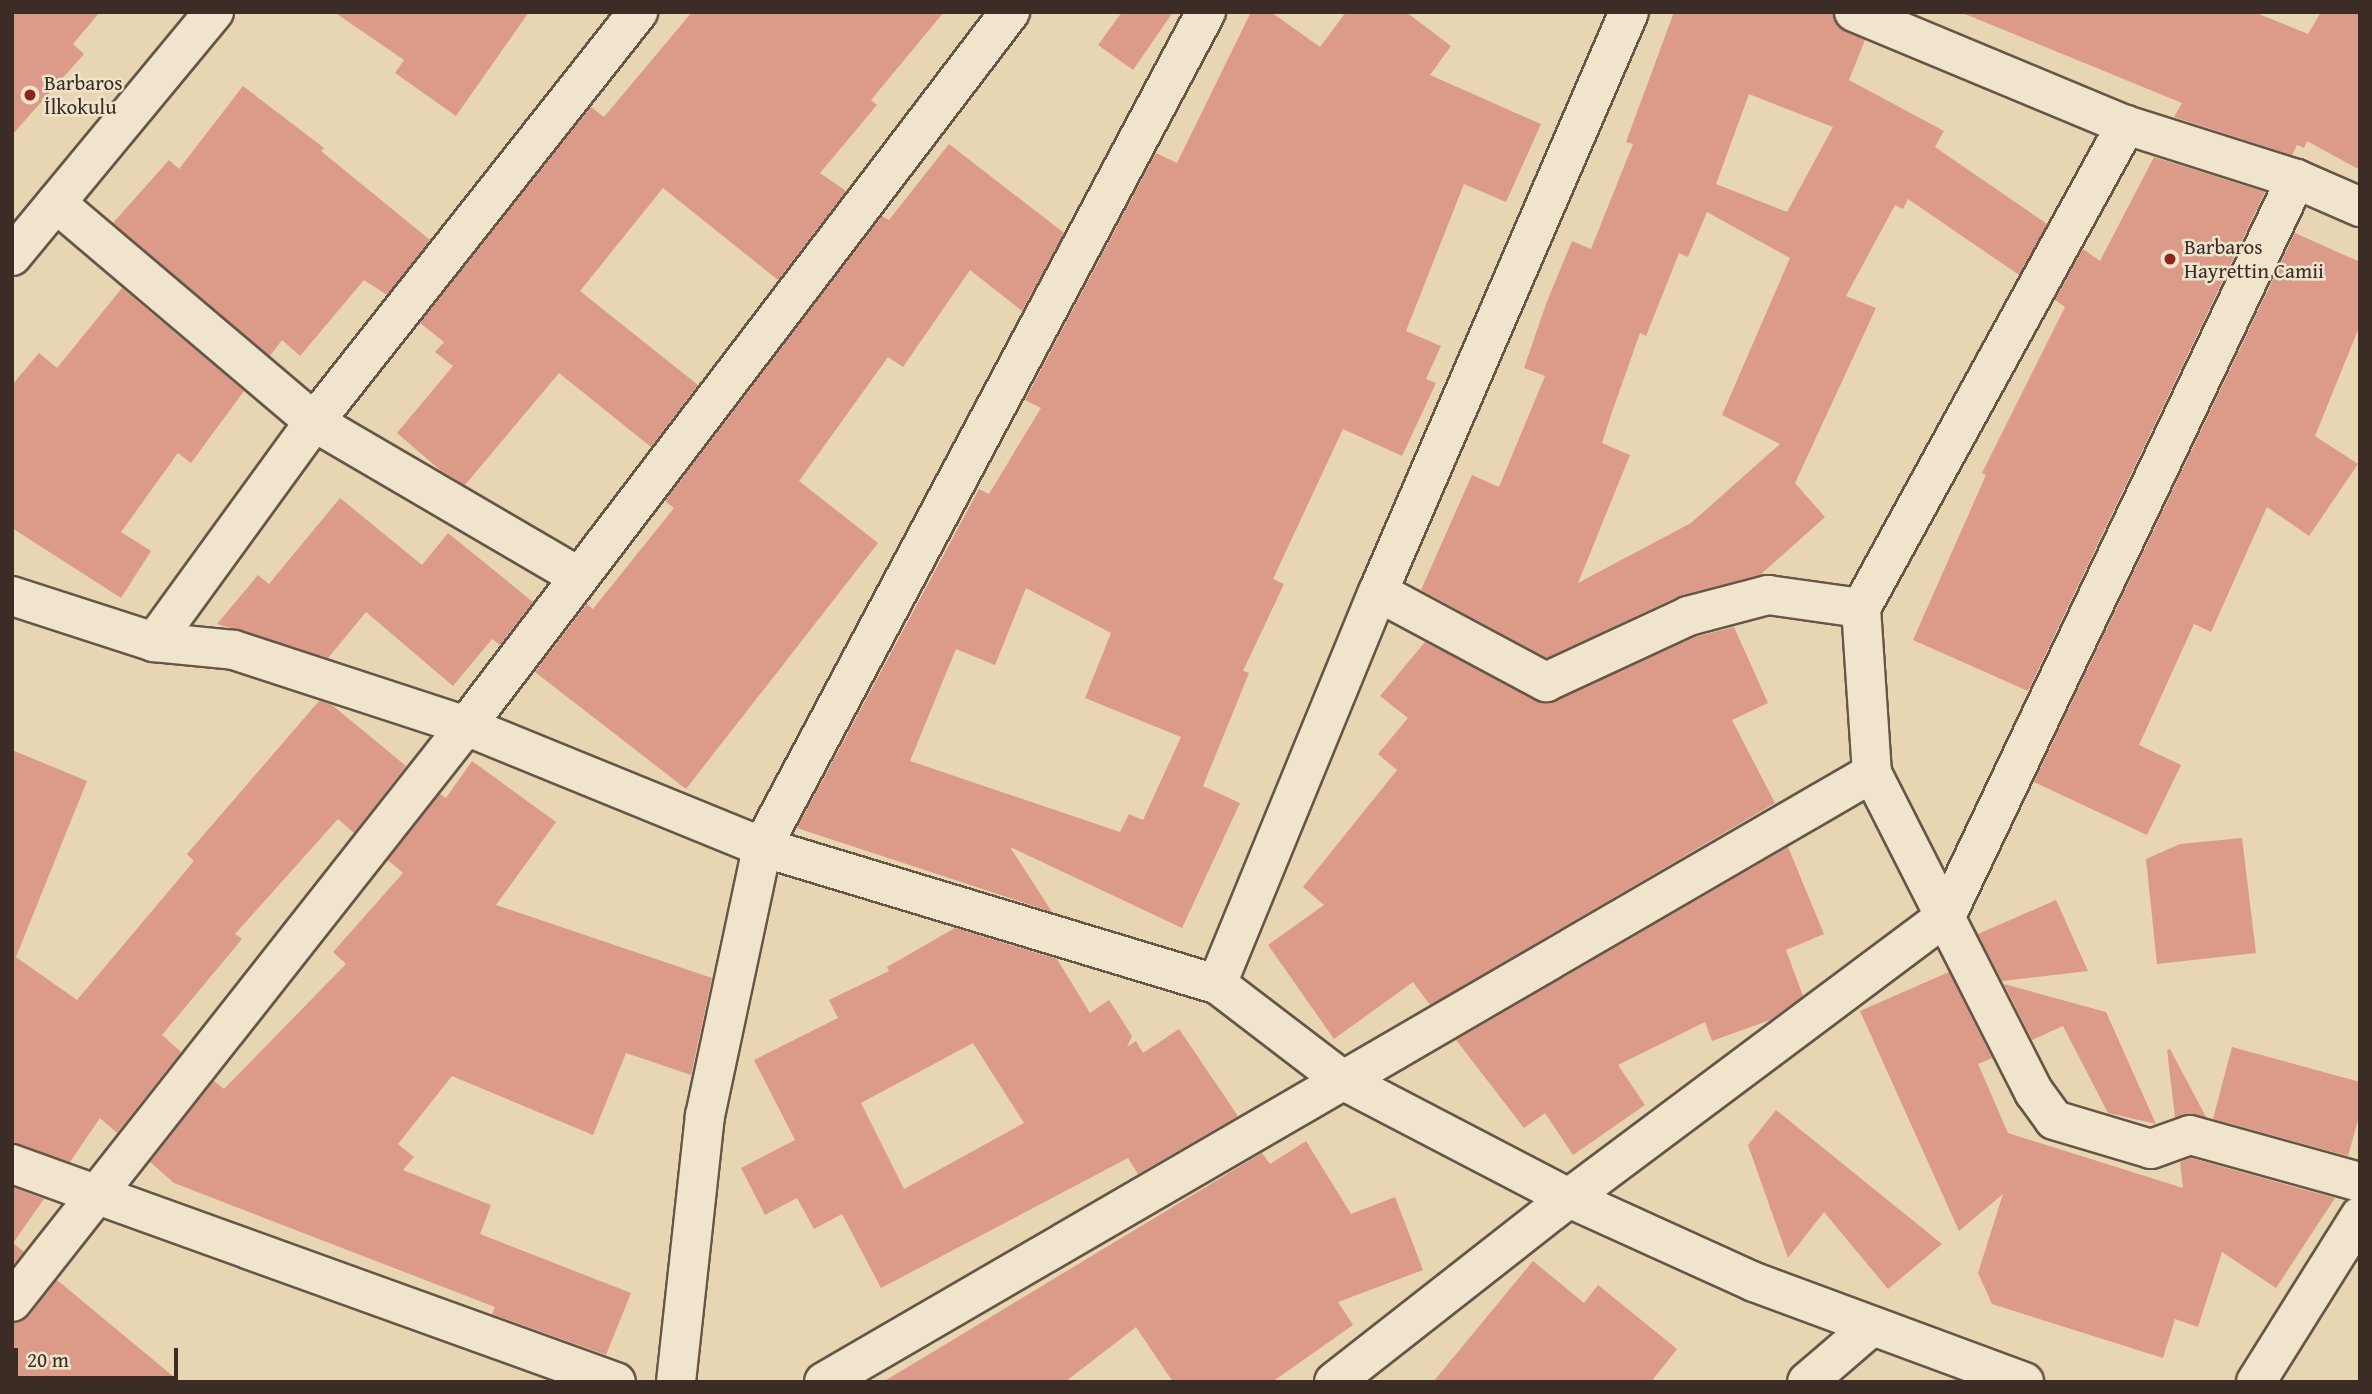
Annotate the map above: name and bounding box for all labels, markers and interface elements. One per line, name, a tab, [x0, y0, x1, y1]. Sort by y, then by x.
place label: Barbaros İlkokulu	[44, 70, 123, 120]
marker: Barbaros İlkokulu	[22, 87, 38, 103]
place label: Barbaros Hayrettin Camii	[2184, 234, 2324, 284]
marker: Barbaros Hayrettin Camii	[2162, 251, 2178, 267]
scale bar	[18, 1334, 182, 1378]
text: 20 m	[27, 1344, 69, 1375]

